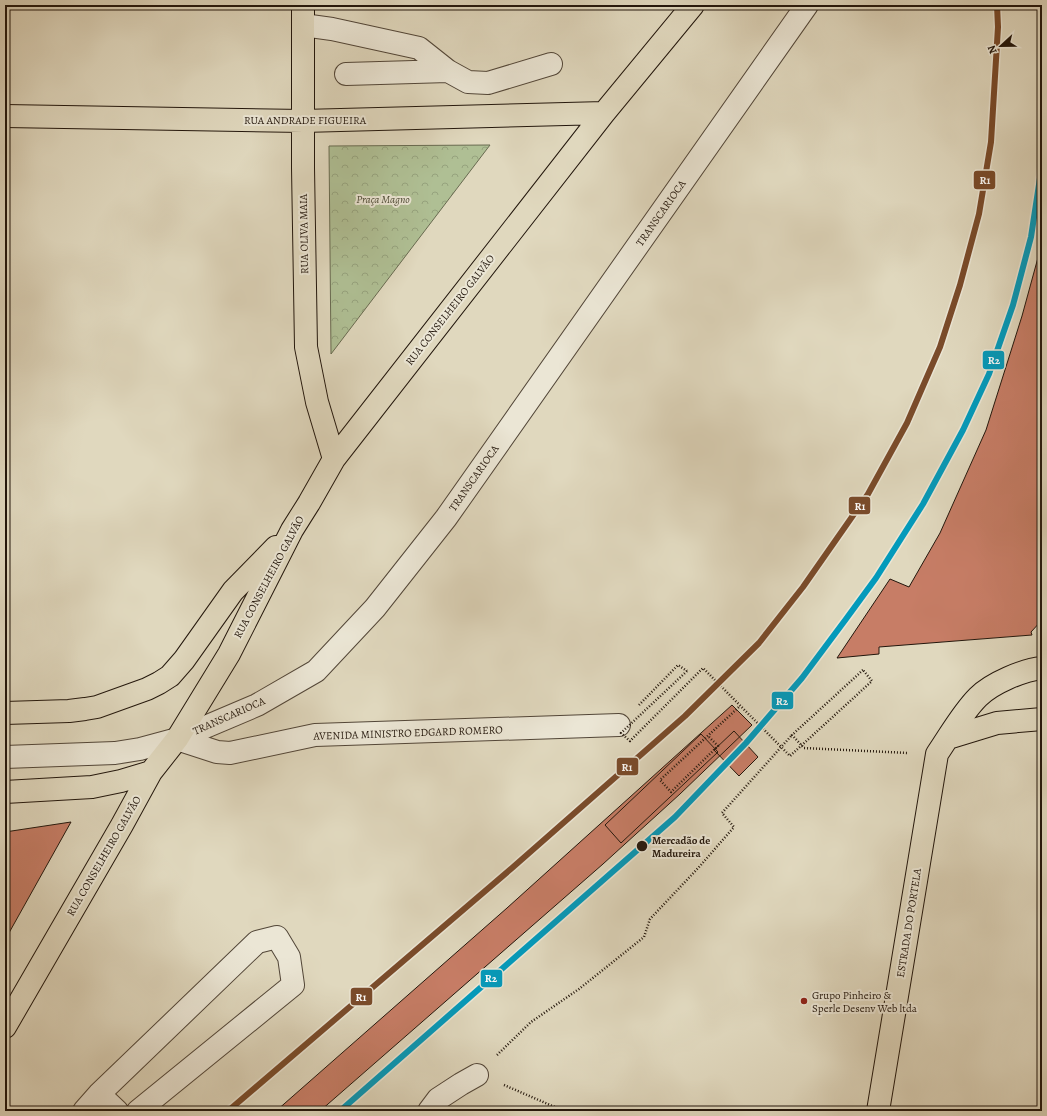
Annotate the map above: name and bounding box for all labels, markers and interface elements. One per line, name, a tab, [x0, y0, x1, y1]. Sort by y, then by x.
north arrow	[981, 26, 1021, 66]
text: N	[984, 43, 1001, 56]
street label: RUA ANDRADE FIGUEIRA	[244, 113, 367, 128]
line badge: R1	[973, 170, 996, 190]
text: R1	[980, 173, 991, 188]
street label: TRANSCARIOCA	[633, 176, 690, 249]
park label: Praça Magno	[356, 192, 410, 207]
street label: RUA OLIVA MAIA	[296, 193, 312, 274]
street label: RUA CONSELHEIRO GALVÃO	[402, 251, 498, 368]
line badge: R2	[982, 350, 1005, 370]
text: R2	[988, 353, 1001, 368]
street label: TRANSCARIOCA	[446, 441, 503, 514]
line badge: R1	[848, 496, 871, 515]
text: R1	[855, 499, 866, 514]
street label: RUA CONSELHEIRO GALVÃO	[230, 513, 308, 641]
line badge: R2	[771, 691, 794, 710]
street label: TRANSCARIOCA	[190, 693, 268, 739]
text: R2	[776, 694, 789, 709]
street label: AVENIDA MINISTRO EDGARD ROMERO	[312, 722, 503, 744]
line badge: R1	[616, 757, 639, 776]
text: R1	[622, 760, 633, 775]
street label: RUA CONSELHEIRO GALVÃO	[63, 793, 145, 919]
place label: Mercadão de Madureira	[652, 833, 710, 861]
marker: Mercadão de Madureira	[635, 839, 649, 853]
street label: ESTRADA DO PORTELA	[893, 867, 925, 979]
line badge: R2	[480, 969, 503, 988]
text: R2	[485, 971, 498, 986]
line badge: R1	[350, 987, 373, 1006]
place label: Grupo Pinheiro & Sperle Desenv Web ltda	[812, 988, 918, 1016]
text: R1	[356, 990, 367, 1005]
marker: Grupo Pinheiro & Sperle Desenv Web ltda	[799, 996, 809, 1006]

